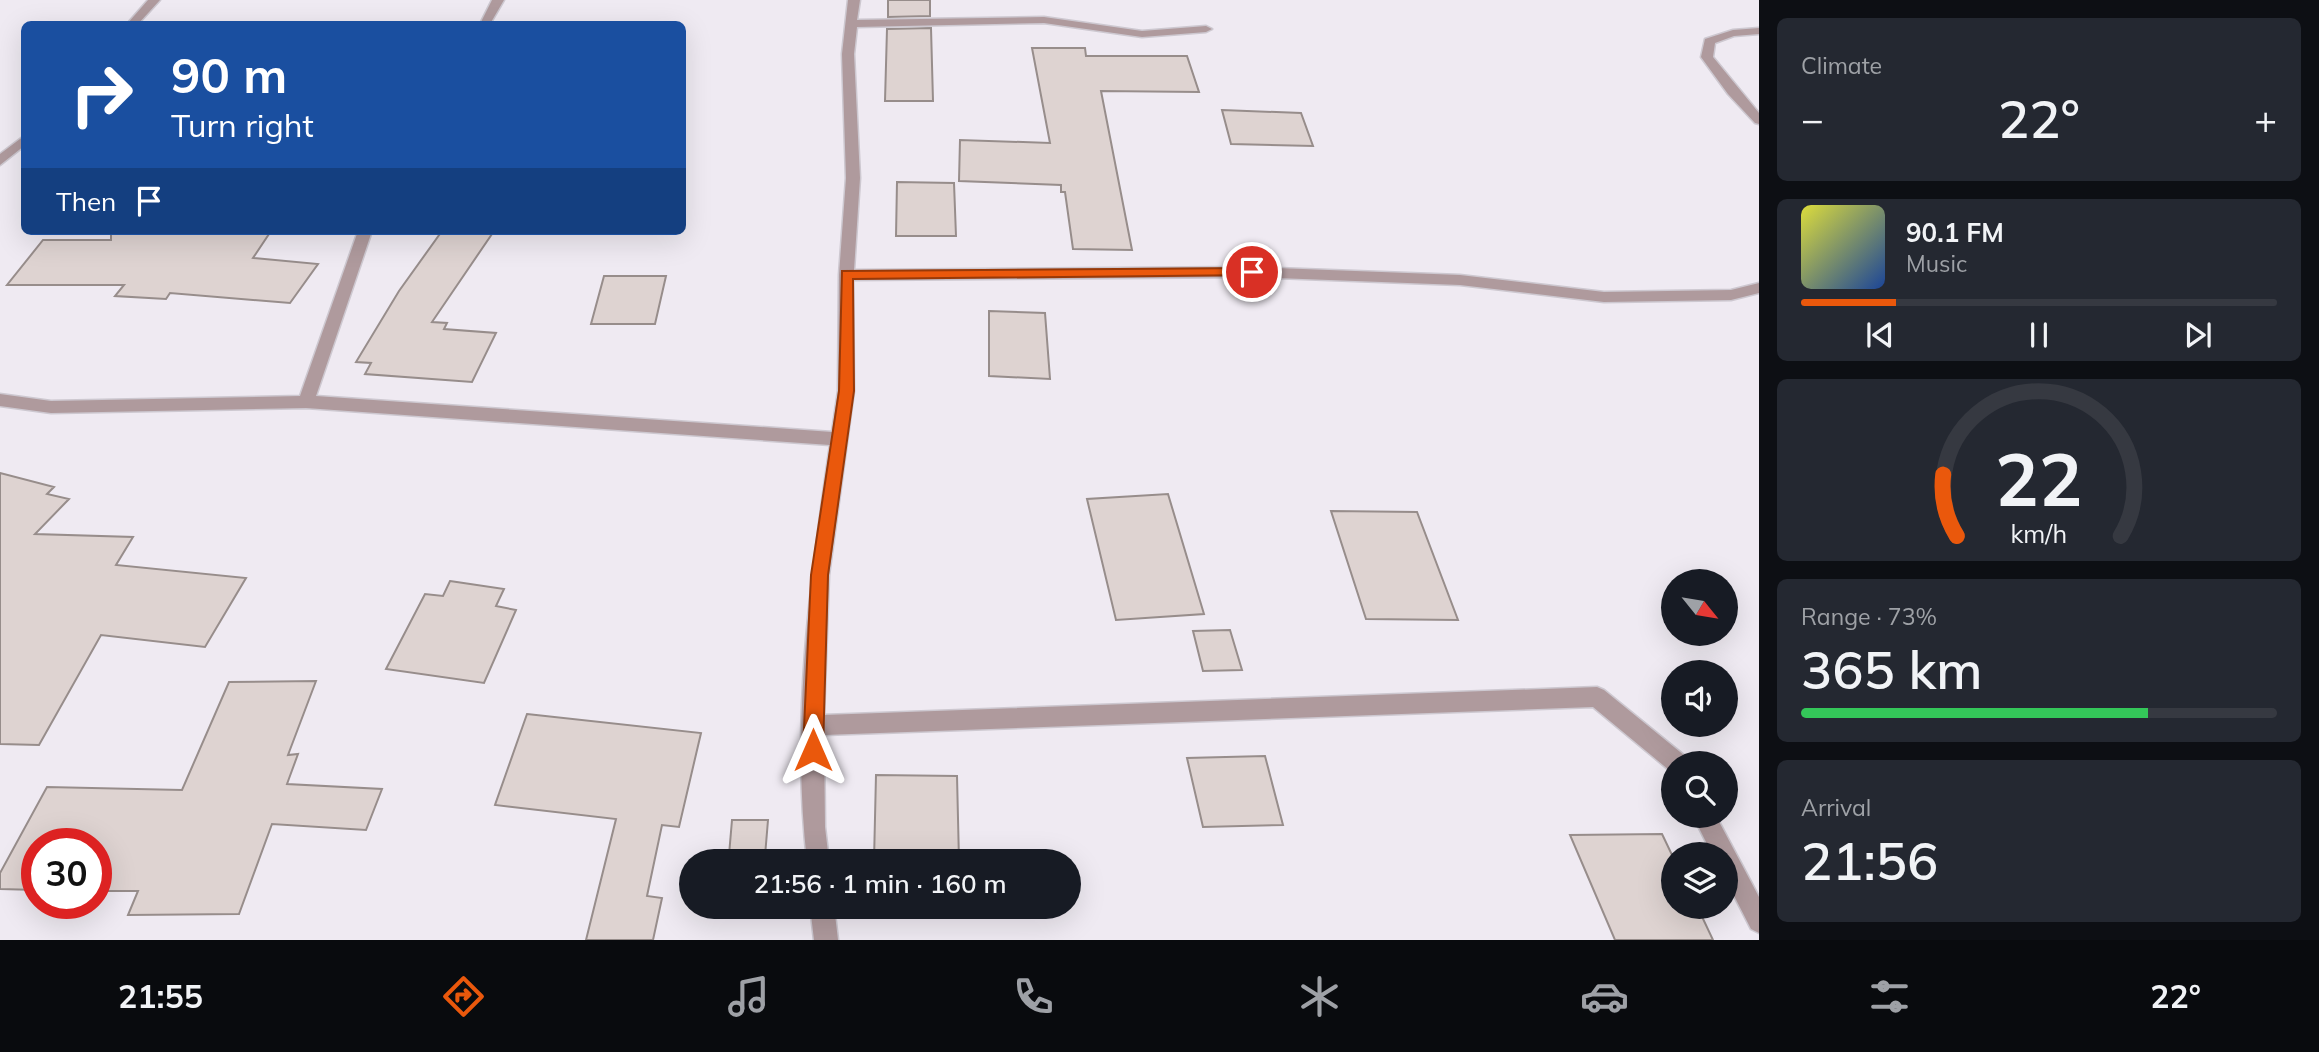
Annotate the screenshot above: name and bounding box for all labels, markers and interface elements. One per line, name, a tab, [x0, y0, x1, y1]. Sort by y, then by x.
text: 90 m	[171, 44, 287, 105]
icon: right	[56, 49, 147, 140]
text: Climate	[1801, 51, 1882, 80]
text: 22°	[1998, 86, 2080, 151]
text: −	[1801, 95, 1824, 143]
text: +	[2254, 95, 2277, 143]
text: Turn right	[171, 105, 314, 145]
icon: arrive	[130, 182, 168, 220]
text: Then	[56, 185, 116, 218]
text: 90.1 FM	[1906, 216, 2004, 249]
pin	[1222, 242, 1282, 302]
text: Music	[1906, 249, 1967, 278]
icon: arrive	[1233, 253, 1271, 291]
icon: previous	[1861, 316, 1899, 354]
icon: pause	[2020, 316, 2058, 354]
icon: next	[2179, 316, 2217, 354]
text: 22	[1995, 433, 2083, 524]
text: km/h	[2011, 518, 2067, 549]
north arrow	[1661, 569, 1738, 646]
map controls	[1661, 569, 1738, 919]
text: Range · 73%	[1801, 602, 1937, 631]
text: 365 km	[1801, 637, 1982, 702]
button: sound	[1661, 660, 1738, 737]
position arrow	[776, 713, 850, 787]
button: search	[1661, 751, 1738, 828]
text: Arrival	[1801, 793, 1871, 822]
speed limit sign: 30	[21, 828, 112, 919]
text: 21:56	[1801, 828, 1938, 893]
button: layers	[1661, 842, 1738, 919]
text: 21:56 · 1 min · 160 m	[753, 867, 1007, 900]
icon: directions	[439, 972, 488, 1021]
icon: music	[724, 972, 773, 1021]
icon: phone	[1009, 972, 1058, 1021]
icon: climate	[1295, 972, 1344, 1021]
icon: car	[1580, 972, 1629, 1021]
icon: filters	[1865, 972, 1914, 1021]
text: 21:55	[118, 976, 203, 1016]
text: 22°	[2150, 976, 2201, 1016]

